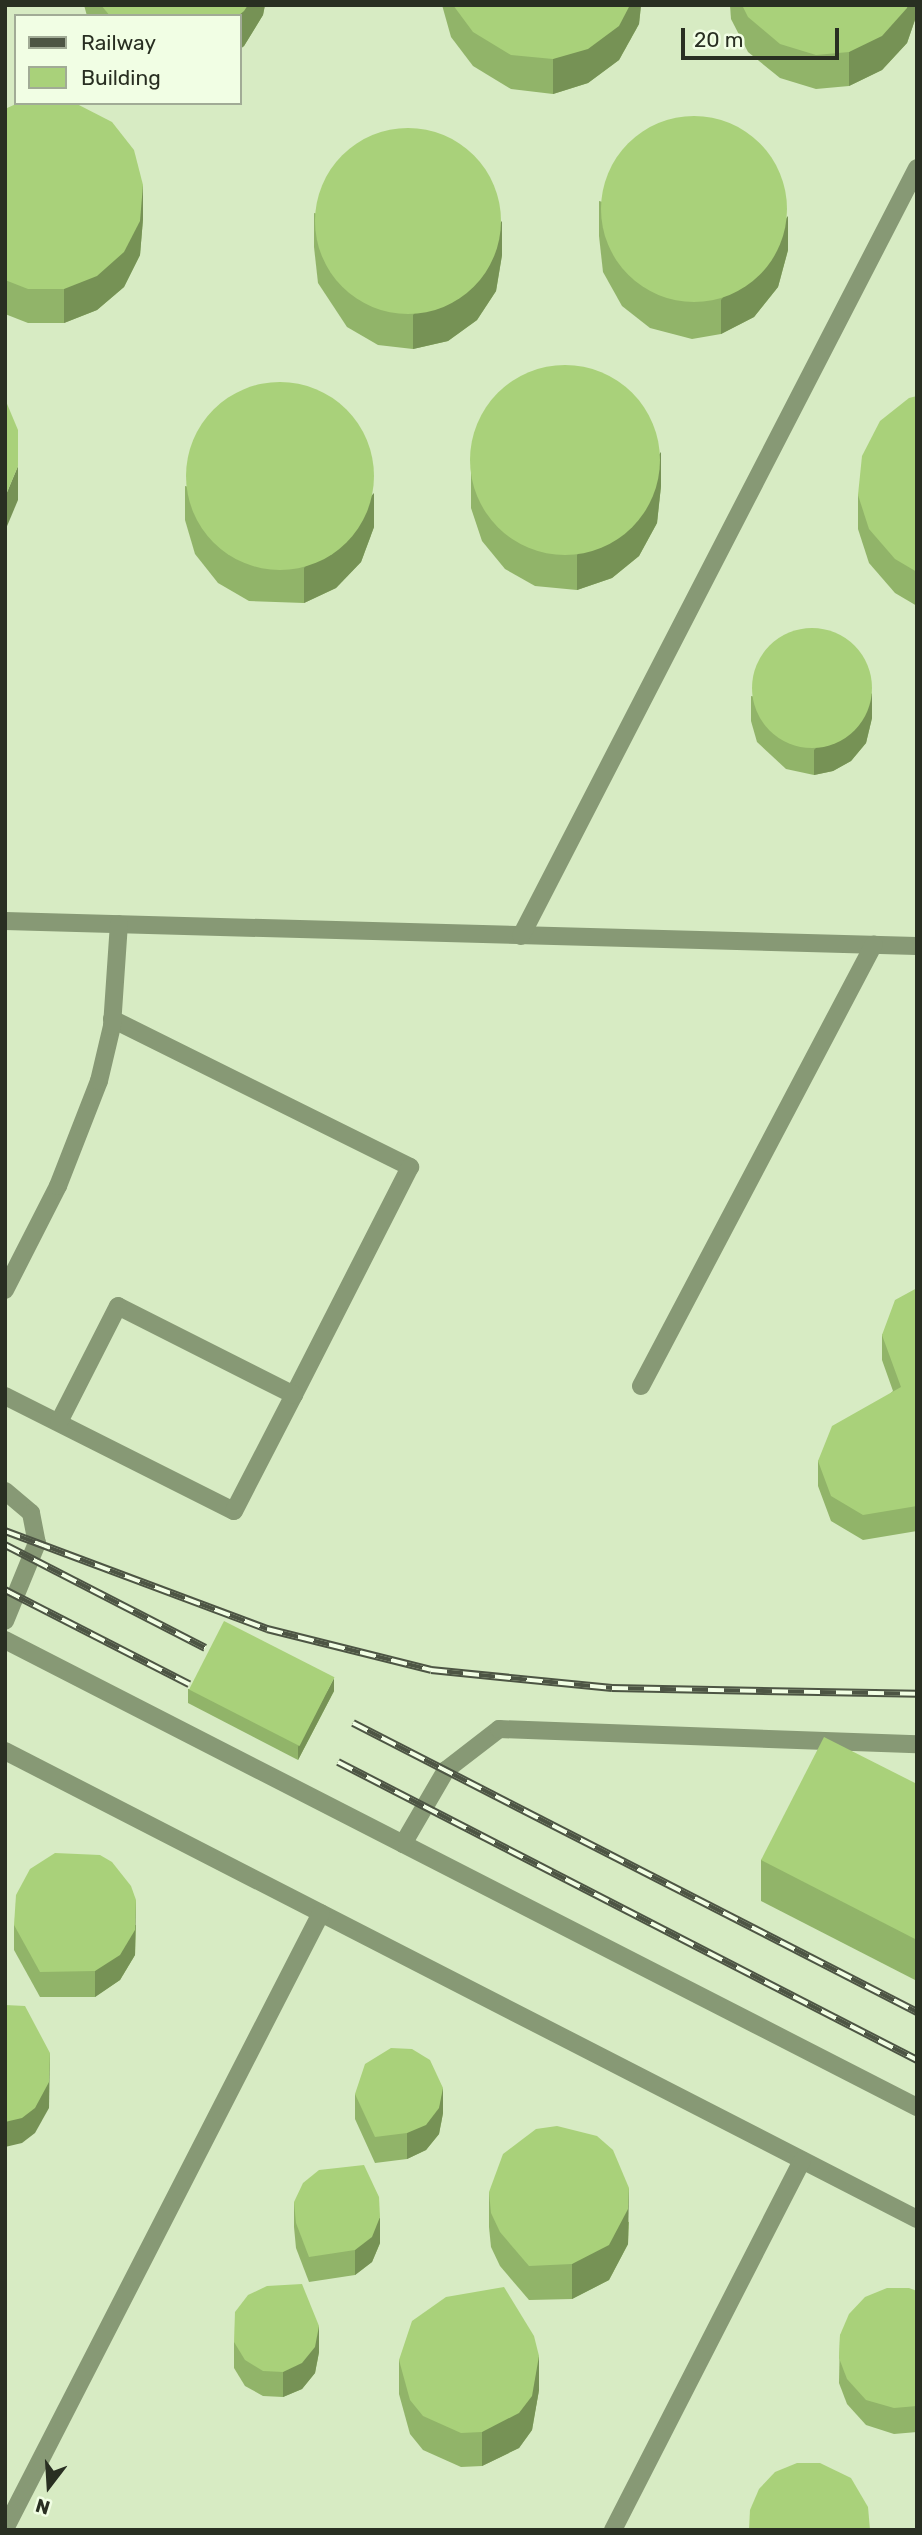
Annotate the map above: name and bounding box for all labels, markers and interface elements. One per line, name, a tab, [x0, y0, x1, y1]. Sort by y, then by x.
legend	[14, 14, 242, 105]
scale bar	[684, 14, 842, 58]
text: 20 m	[694, 27, 743, 52]
text: Railway	[81, 30, 156, 55]
text: Building	[81, 65, 161, 90]
north arrow	[14, 2451, 84, 2521]
text: N	[33, 2494, 53, 2520]

